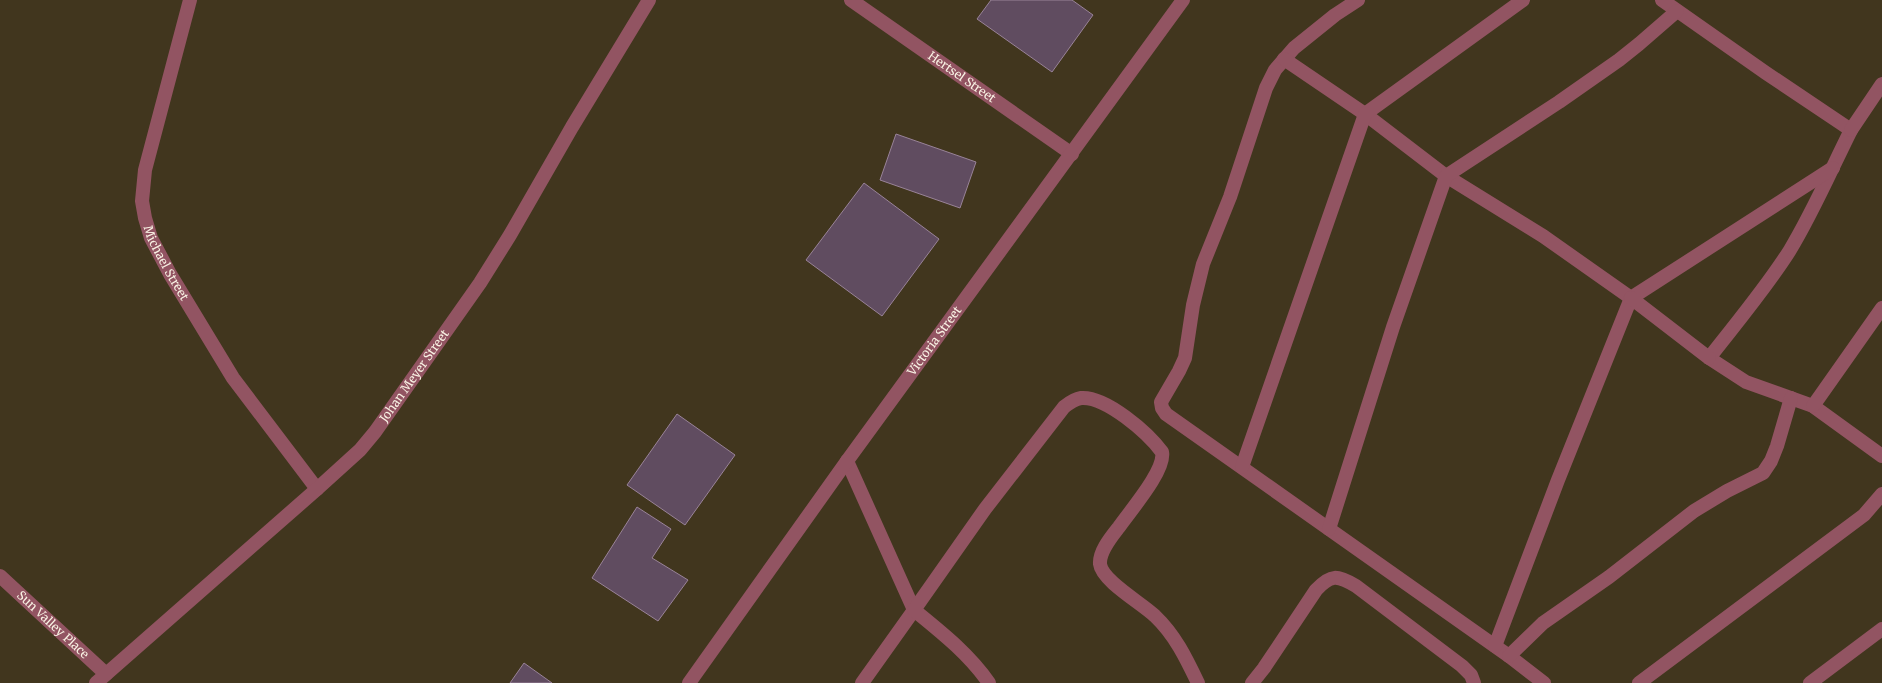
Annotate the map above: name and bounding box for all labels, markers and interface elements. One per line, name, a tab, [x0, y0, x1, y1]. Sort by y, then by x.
street label: Hertsel Street	[925, 48, 999, 106]
street label: Michael Street	[141, 223, 192, 303]
street label: Victoria Street	[903, 303, 965, 379]
street label: Johan Meyer Street	[376, 326, 452, 426]
street label: Sun Valley Place	[14, 588, 92, 662]

